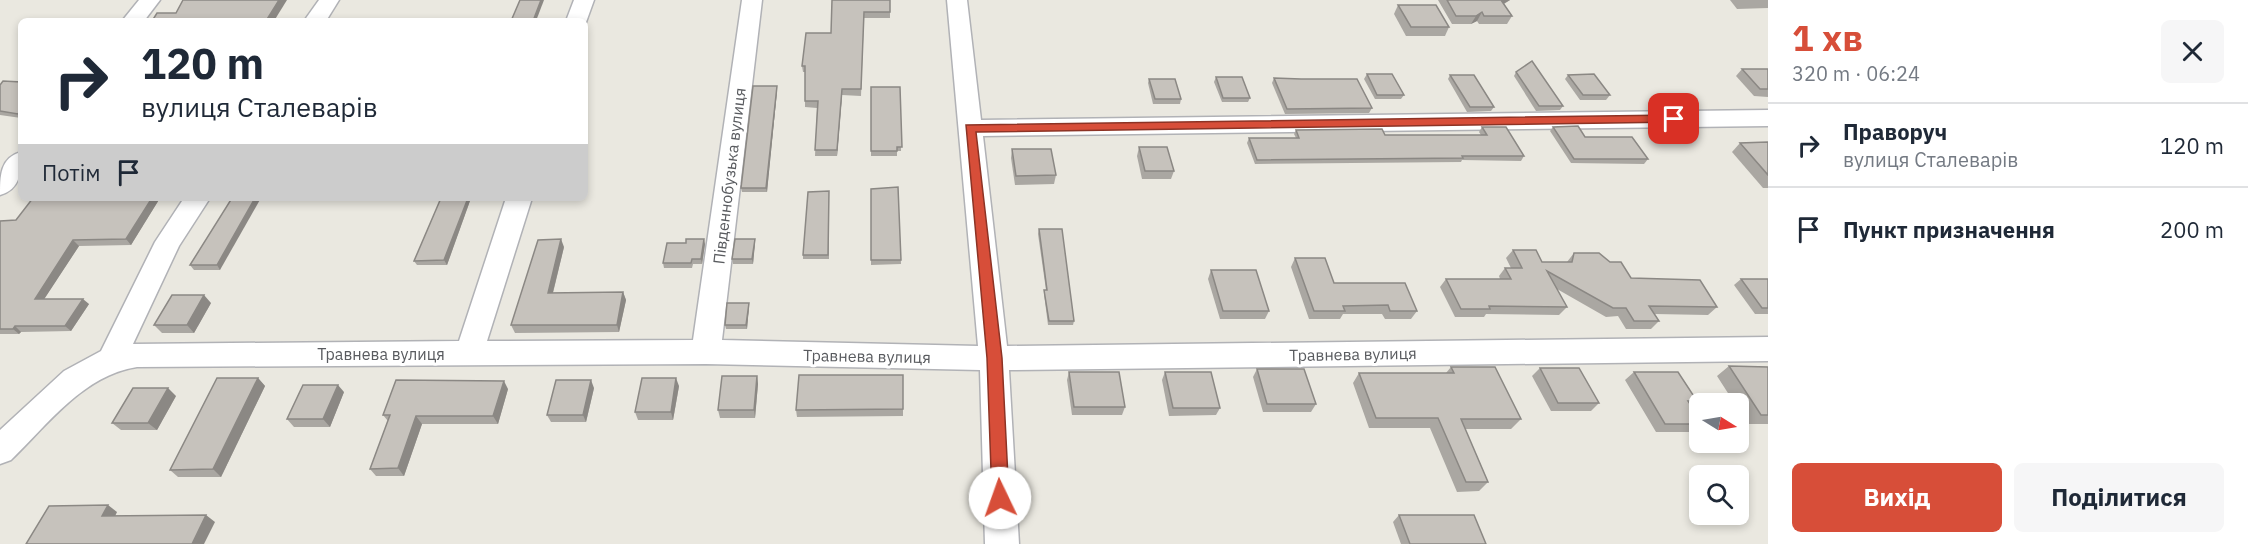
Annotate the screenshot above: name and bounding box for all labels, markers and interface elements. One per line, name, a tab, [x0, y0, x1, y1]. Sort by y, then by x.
text: 1 хв	[1792, 14, 1863, 61]
button: close	[2161, 20, 2224, 83]
text: 120 m	[141, 36, 264, 91]
icon: right	[42, 42, 120, 120]
text: 320 m · 06:24	[1792, 60, 1920, 87]
street label: Південнобузька вулиця	[708, 87, 750, 265]
text: вулиця Сталеварів	[141, 89, 378, 124]
pin	[1648, 93, 1699, 144]
icon: arrive	[1657, 102, 1690, 135]
text: Праворуч	[1843, 117, 1947, 146]
icon: right	[1792, 129, 1825, 162]
text: 120 m	[2160, 131, 2224, 160]
text: вулиця Сталеварів	[1843, 146, 2018, 173]
icon: arrive	[112, 156, 145, 189]
text: Потім	[42, 158, 100, 187]
icon: arrive	[1792, 213, 1825, 246]
text: Пункт призначення	[1843, 215, 2055, 244]
text: 200 m	[2160, 215, 2224, 244]
street label: Травнева вулиця	[1289, 343, 1417, 365]
street label: Травнева вулиця	[317, 344, 445, 364]
street label: Травнева вулиця	[803, 345, 931, 367]
north arrow	[1689, 393, 1749, 453]
map controls	[1689, 393, 1749, 525]
button: Вихід	[1792, 463, 2002, 532]
button: Поділитися	[2014, 463, 2224, 532]
button: search	[1689, 465, 1749, 525]
position arrow	[968, 466, 1032, 530]

